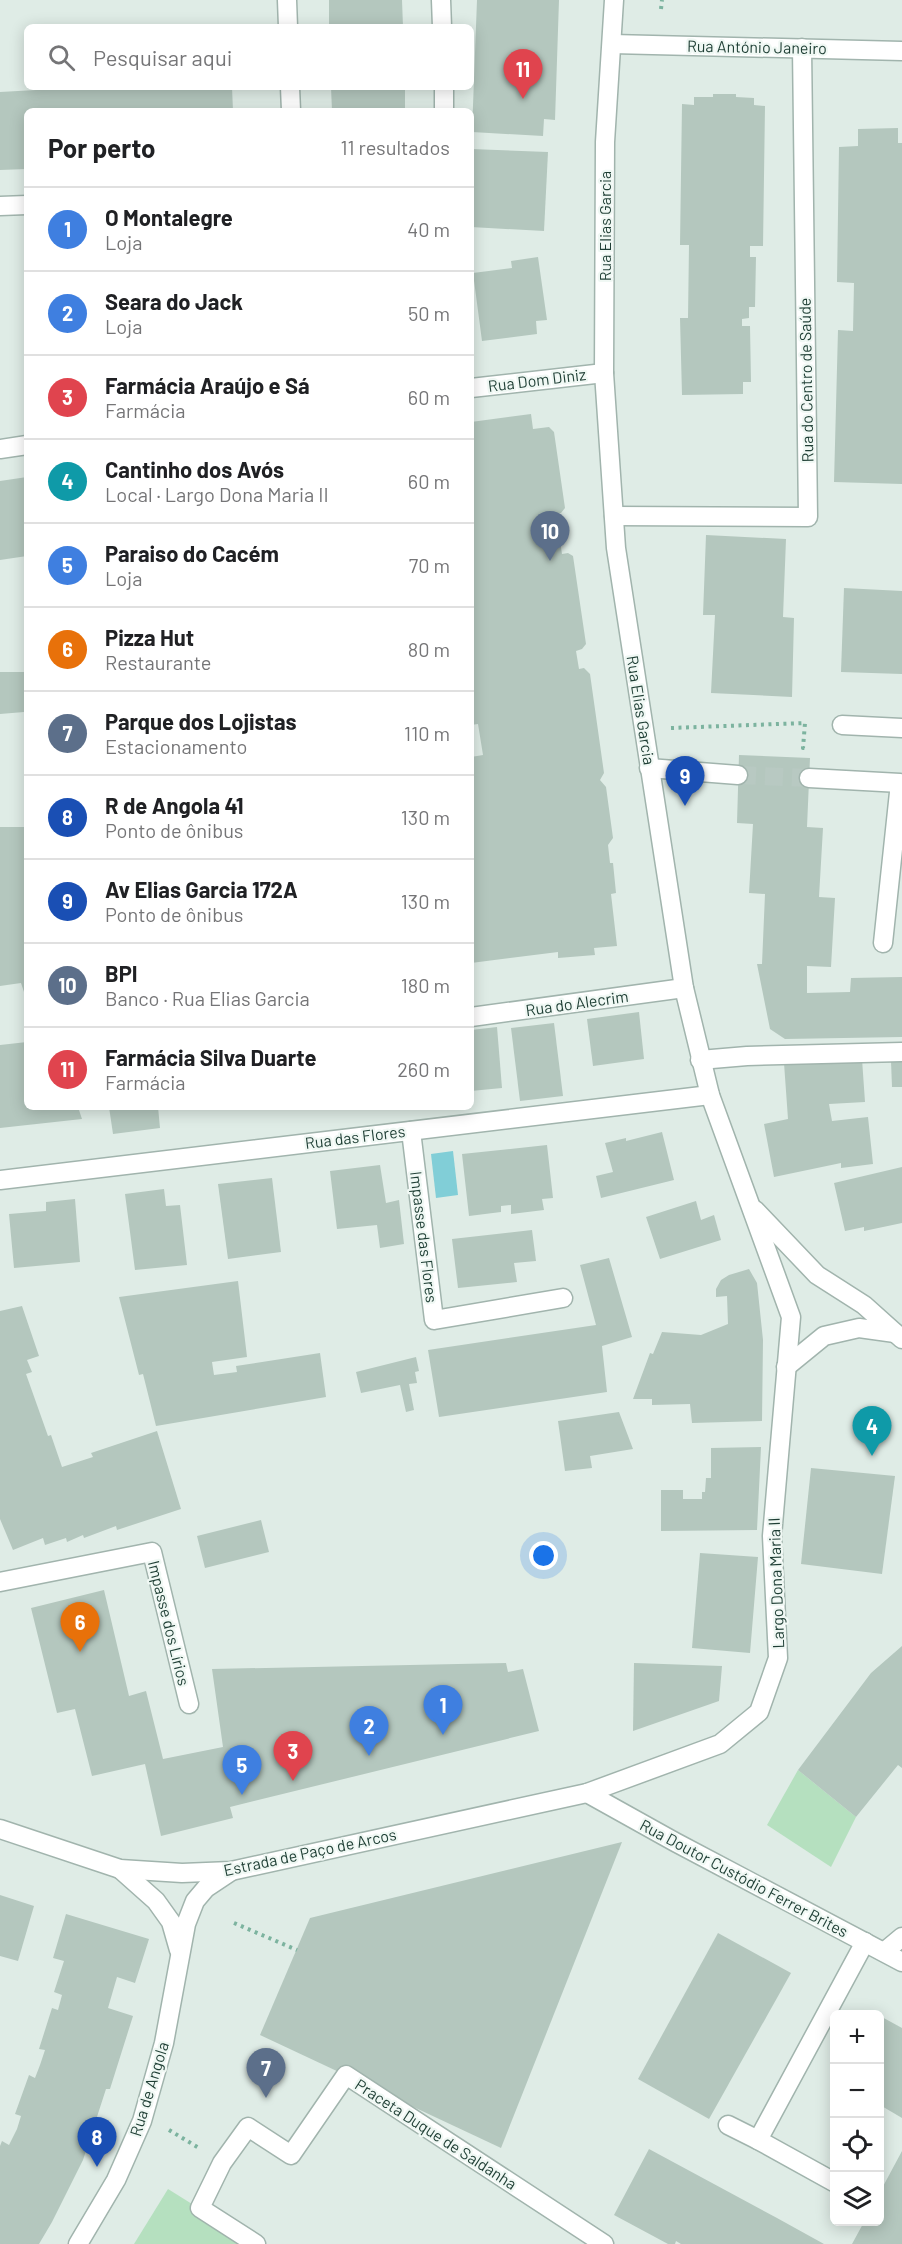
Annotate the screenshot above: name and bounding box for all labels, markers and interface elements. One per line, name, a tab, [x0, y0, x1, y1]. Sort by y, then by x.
search box	[24, 24, 474, 90]
street label: Rua António Janeiro	[687, 36, 827, 57]
icon: search	[45, 41, 78, 74]
text: Pesquisar aqui	[93, 44, 232, 70]
pin: 11	[504, 50, 542, 99]
text: Por perto	[48, 132, 156, 163]
text: 11 resultados	[340, 135, 450, 159]
street label: Rua Elias Garcia	[595, 171, 614, 281]
text: O Montalegre	[105, 204, 233, 230]
text: 1	[64, 217, 71, 241]
text: 40 m	[407, 217, 450, 241]
text: Loja	[105, 230, 142, 254]
text: Seara do Jack	[105, 288, 243, 314]
street label: Rua do Centro de Saúde	[795, 298, 816, 462]
text: 2	[62, 301, 73, 325]
text: 50 m	[408, 301, 450, 325]
text: Loja	[105, 314, 142, 338]
street label: Rua Dom Diniz	[487, 364, 587, 395]
text: Farmácia Araújo e Sá	[105, 372, 310, 398]
text: 3	[62, 385, 73, 409]
text: 60 m	[408, 385, 450, 409]
text: Farmácia	[105, 398, 186, 422]
text: Cantinho dos Avós	[105, 456, 284, 482]
text: 4	[61, 469, 74, 493]
text: 60 m	[408, 469, 450, 493]
text: Local · Largo Dona Maria II	[105, 482, 329, 506]
pin: 10	[530, 512, 570, 561]
text: Paraiso do Cacém	[105, 540, 279, 566]
text: 5	[62, 553, 73, 577]
text: 70 m	[409, 553, 450, 577]
text: Loja	[105, 566, 142, 590]
text: Pizza Hut	[105, 624, 194, 650]
text: 6	[62, 637, 73, 661]
text: 80 m	[408, 637, 450, 661]
text: Restaurante	[105, 650, 211, 674]
street label: Rua Elias Garcia	[623, 654, 660, 766]
text: Parque dos Lojistas	[105, 708, 297, 734]
text: 7	[63, 721, 72, 745]
text: 110 m	[404, 721, 450, 745]
text: Estacionamento	[105, 734, 247, 758]
pin: 9	[666, 756, 704, 806]
text: R de Angola 41	[105, 792, 243, 818]
text: 8	[62, 805, 73, 829]
text: 130 m	[401, 805, 450, 829]
text: Ponto de ônibus	[105, 818, 243, 842]
text: Av Elias Garcia 172A	[105, 876, 298, 902]
text: 9	[62, 889, 73, 913]
text: 130 m	[401, 889, 450, 913]
text: Ponto de ônibus	[105, 902, 243, 926]
text: BPI	[105, 960, 138, 986]
text: 10	[58, 973, 77, 997]
text: 180 m	[401, 973, 450, 997]
text: Banco · Rua Elias Garcia	[105, 986, 310, 1010]
street label: Rua do Alecrim	[524, 986, 630, 1019]
text: Farmácia Silva Duarte	[105, 1044, 316, 1070]
text: 11	[60, 1057, 75, 1081]
text: 260 m	[397, 1057, 450, 1081]
text: Farmácia	[105, 1070, 186, 1094]
street label: Rua das Flores	[304, 1121, 406, 1152]
street label: Impasse das Flores	[407, 1170, 442, 1304]
pin: 4	[852, 1406, 892, 1456]
street label: Largo Dona Maria II	[764, 1517, 787, 1649]
your location	[529, 1541, 558, 1570]
street label: Impasse dos Lírios	[145, 1558, 194, 1687]
pin: 6	[60, 1602, 100, 1652]
pin: 1	[424, 1686, 462, 1735]
pin: 2	[350, 1706, 388, 1756]
pin: 3	[274, 1732, 312, 1781]
pin: 5	[222, 1746, 262, 1795]
street label: Rua Doutor Custódio Ferrer Brites	[637, 1815, 851, 1941]
street label: Estrada de Paço de Arcos	[222, 1824, 398, 1879]
map controls	[830, 2010, 884, 2226]
button: +	[830, 2010, 884, 2064]
street label: Rua de Angola	[125, 2039, 172, 2138]
pin: 7	[246, 2048, 286, 2098]
button: −	[830, 2064, 884, 2118]
street label: Praceta Duque de Saldanha	[352, 2074, 521, 2193]
pin: 8	[78, 2118, 116, 2167]
button: locate	[830, 2118, 884, 2172]
button: layers	[830, 2172, 884, 2226]

